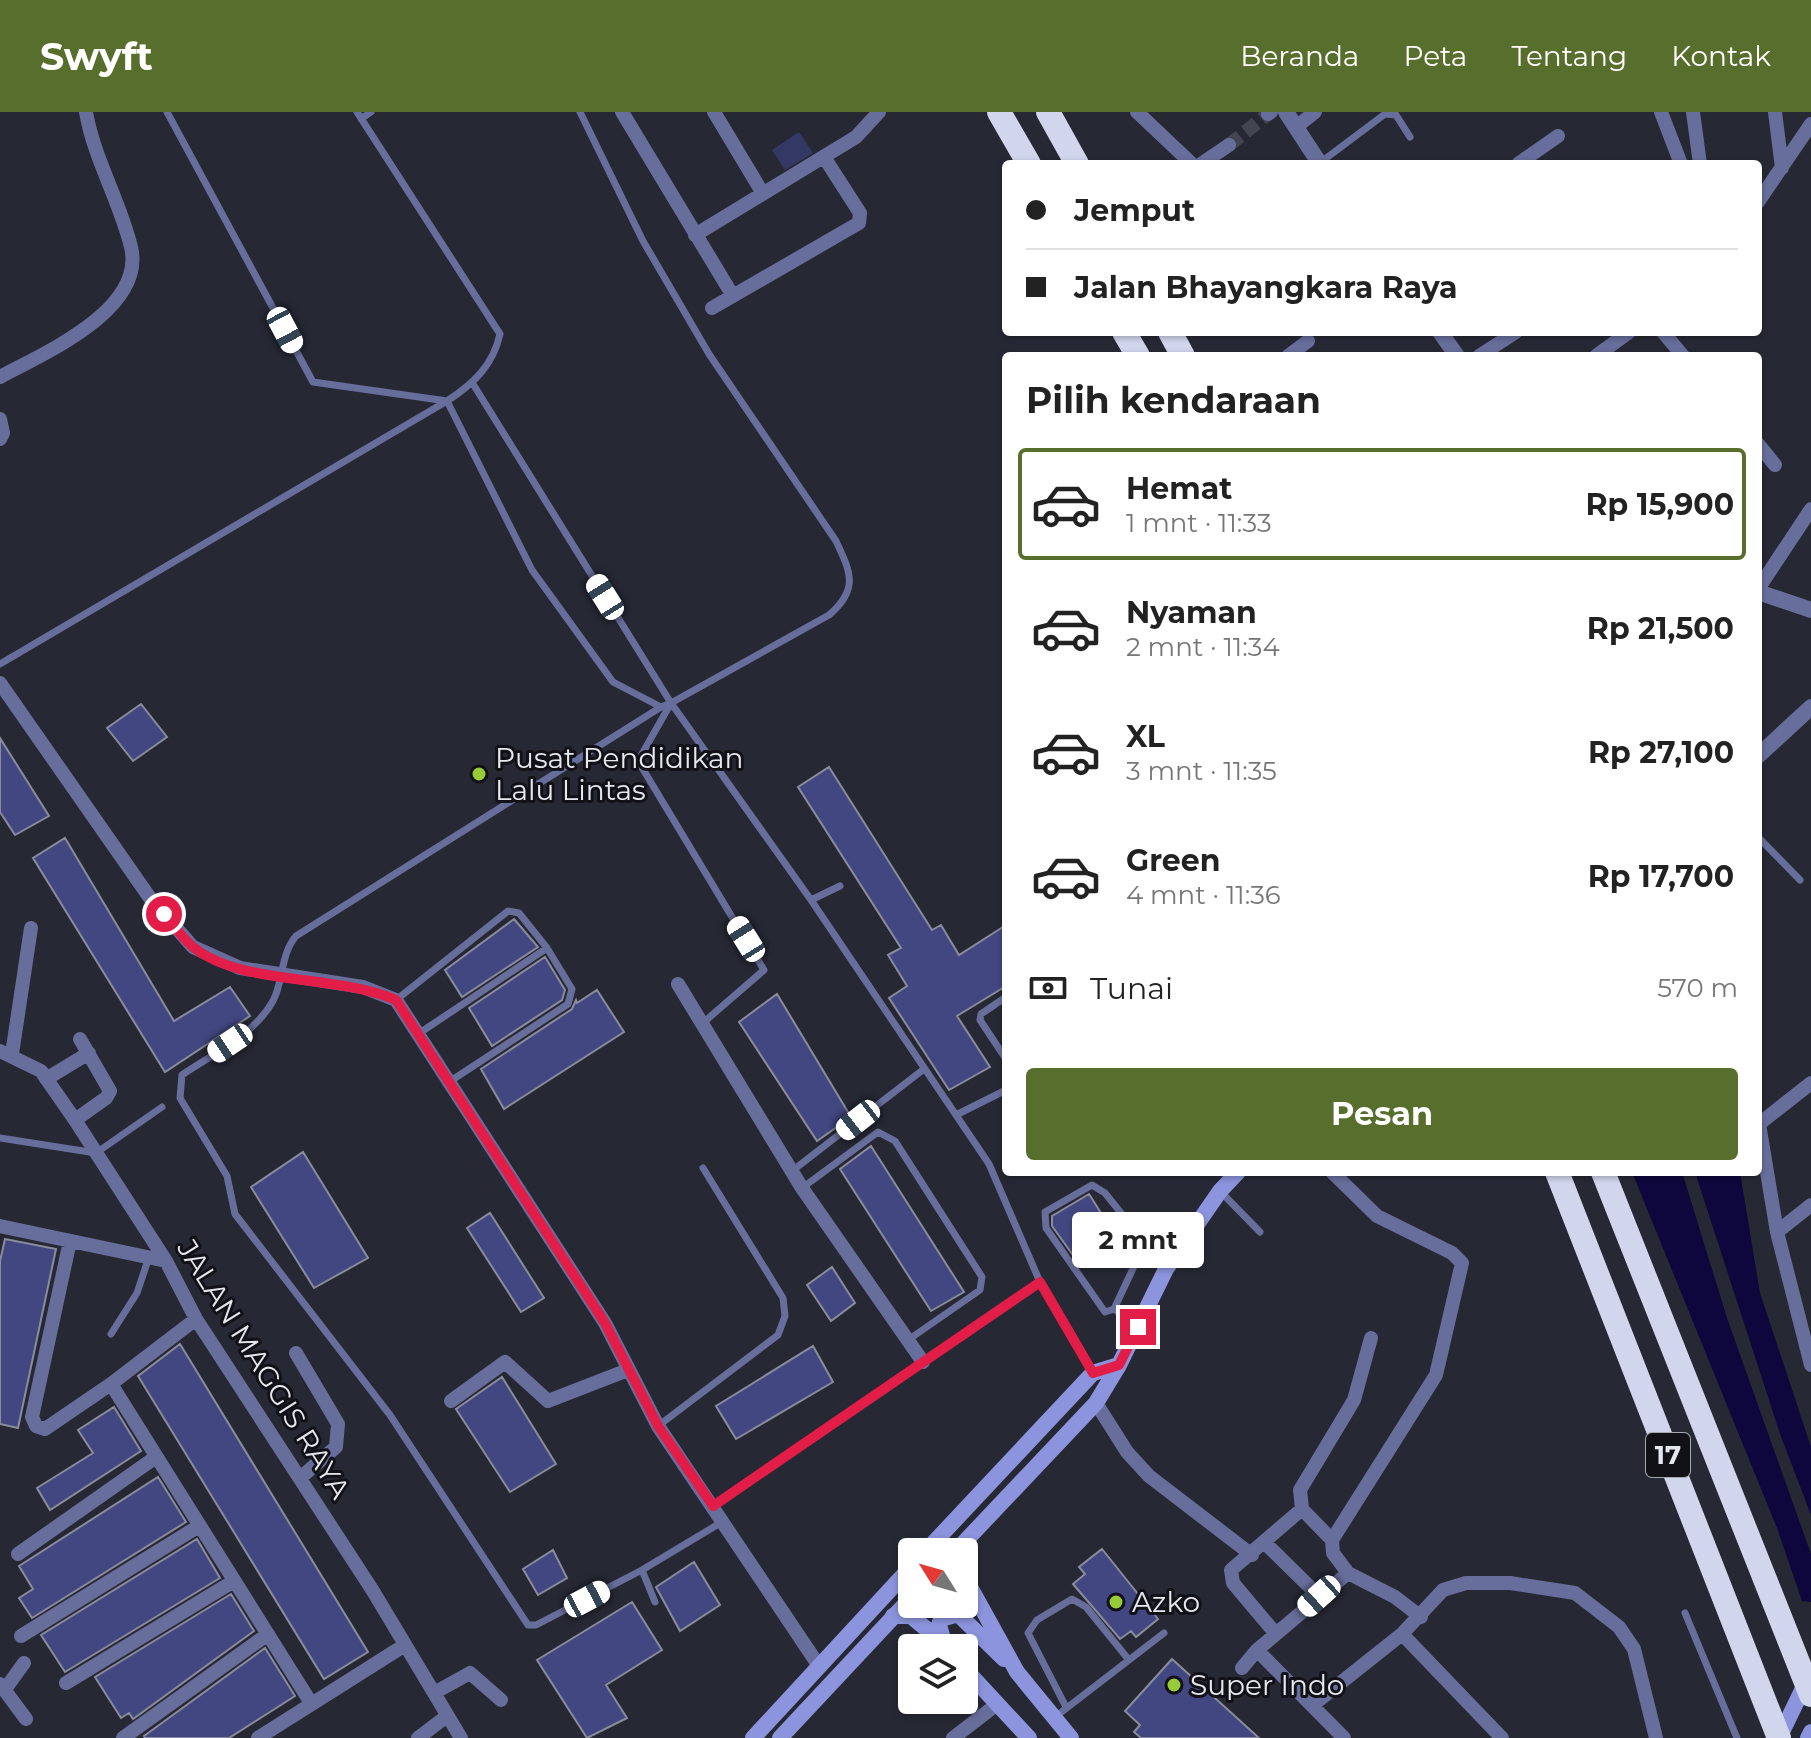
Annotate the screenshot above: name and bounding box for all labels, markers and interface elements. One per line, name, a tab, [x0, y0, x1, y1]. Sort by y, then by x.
text: Swyft	[40, 33, 153, 80]
text: Beranda	[1240, 39, 1359, 73]
text: Peta	[1403, 39, 1467, 73]
text: Tentang	[1511, 39, 1627, 73]
text: Kontak	[1671, 39, 1771, 73]
text: Jemput	[1074, 192, 1195, 229]
text: Jalan Bhayangkara Raya	[1074, 269, 1458, 306]
car	[263, 303, 307, 357]
text: Pilih kendaraan	[1026, 378, 1321, 422]
icon: car	[1030, 468, 1102, 540]
text: Hemat	[1126, 470, 1232, 507]
text: Rp 15,900	[1585, 486, 1734, 523]
text: 1 mnt · 11:33	[1126, 507, 1272, 539]
car	[582, 570, 628, 624]
icon: car	[1030, 592, 1102, 664]
text: Nyaman	[1126, 594, 1257, 631]
text: Rp 21,500	[1587, 610, 1734, 647]
text: 2 mnt · 11:34	[1126, 631, 1280, 663]
icon: car	[1030, 716, 1102, 788]
text: XL	[1126, 718, 1165, 755]
text: Rp 27,100	[1588, 734, 1734, 771]
place label: Pusat Pendidikan Lalu Lintas	[495, 741, 743, 807]
text: 3 mnt · 11:35	[1126, 755, 1277, 787]
marker: Pusat Pendidikan Lalu Lintas	[470, 765, 488, 783]
icon: car	[1030, 840, 1102, 912]
text: Green	[1126, 842, 1220, 879]
text: Rp 17,700	[1588, 858, 1734, 895]
text: 4 mnt · 11:36	[1126, 879, 1281, 911]
route start	[146, 896, 182, 932]
car	[723, 912, 769, 966]
icon: cash	[1026, 966, 1070, 1010]
text: Tunai	[1090, 970, 1173, 1007]
text: 570 m	[1657, 972, 1738, 1004]
car	[203, 1020, 257, 1066]
button: Pesan	[1026, 1068, 1738, 1160]
car	[832, 1096, 884, 1144]
callout: 2 mnt	[1072, 1211, 1204, 1267]
text: 2 mnt	[1098, 1224, 1178, 1256]
street label: JALAN MAGGIS RAYA	[170, 1232, 358, 1505]
route end	[1120, 1309, 1156, 1345]
road number: 17	[1646, 1433, 1690, 1477]
north arrow	[898, 1538, 978, 1618]
map controls	[898, 1538, 978, 1714]
car	[1293, 1571, 1345, 1621]
car	[560, 1577, 614, 1621]
place label: Azko	[1132, 1585, 1200, 1619]
marker: Azko	[1107, 1593, 1125, 1611]
button: layers	[898, 1634, 978, 1714]
place label: Super Indo	[1190, 1668, 1344, 1702]
marker: Super Indo	[1165, 1676, 1183, 1694]

